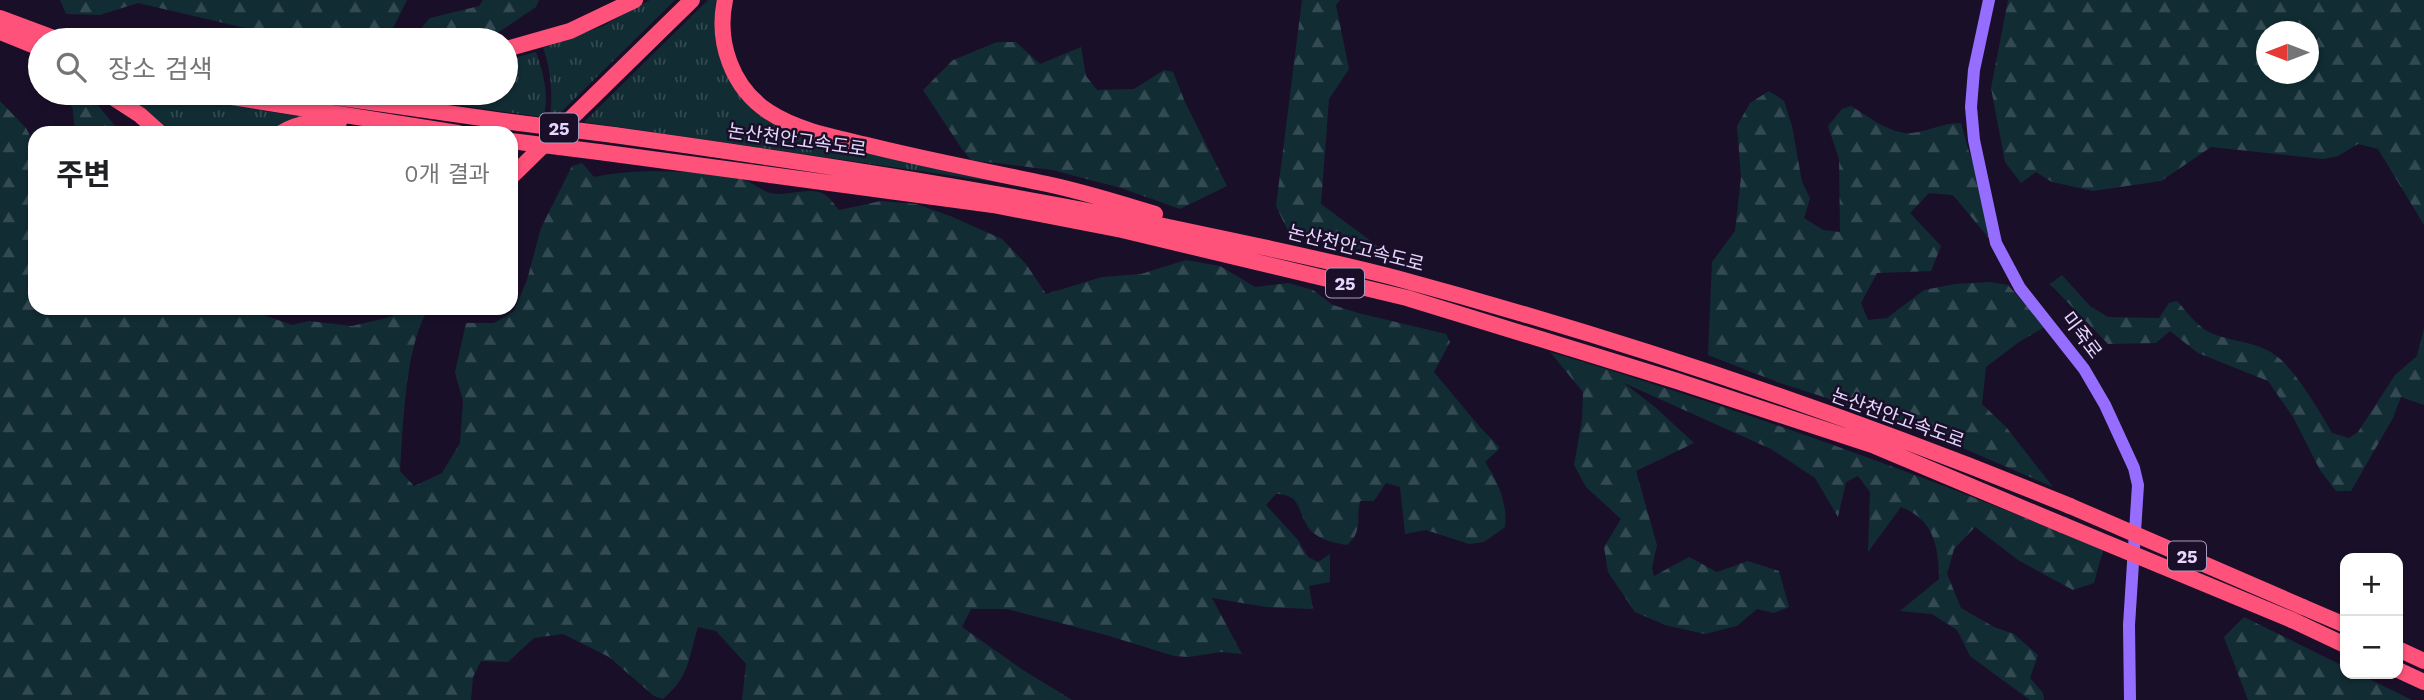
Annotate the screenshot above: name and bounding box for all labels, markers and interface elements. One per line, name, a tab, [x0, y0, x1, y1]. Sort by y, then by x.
north arrow	[2256, 21, 2319, 84]
search box	[28, 28, 518, 105]
icon: search	[52, 48, 90, 86]
text: 장소 검색	[108, 54, 213, 84]
road number: 25	[540, 113, 578, 142]
street label: 논산천안고속도로	[726, 119, 868, 161]
text: 주변	[56, 157, 111, 192]
text: 0개 결과	[404, 161, 490, 188]
street label: 논산천안고속도로	[1285, 220, 1427, 276]
road number: 25	[1326, 268, 1364, 298]
street label: 미죽로	[2057, 307, 2107, 363]
street label: 논산천안고속도로	[1828, 383, 1968, 453]
road number: 25	[2168, 542, 2206, 570]
map controls	[2340, 553, 2403, 679]
button: +	[2340, 553, 2403, 616]
button: −	[2340, 616, 2403, 679]

